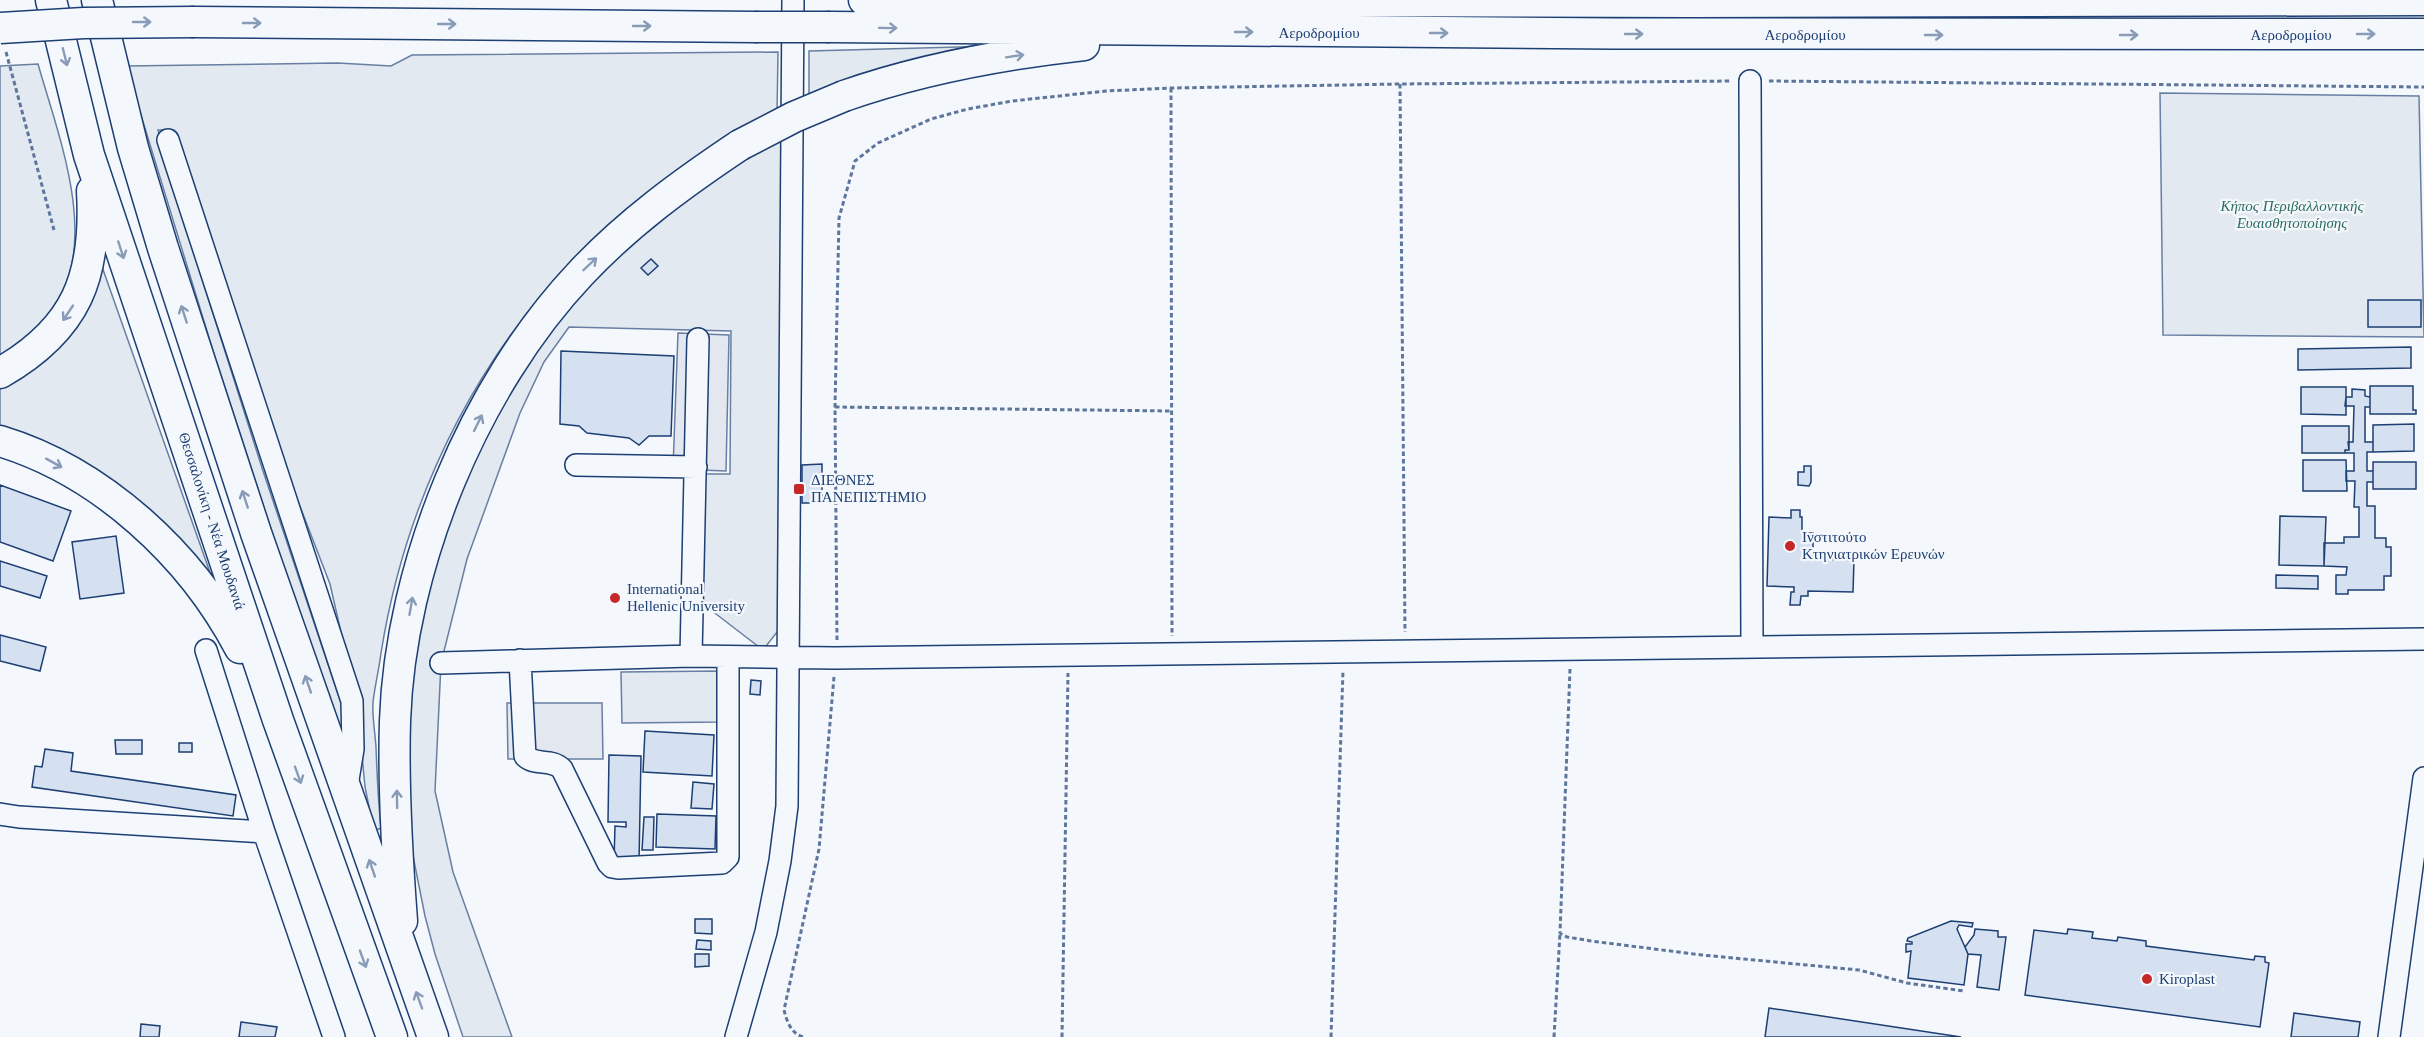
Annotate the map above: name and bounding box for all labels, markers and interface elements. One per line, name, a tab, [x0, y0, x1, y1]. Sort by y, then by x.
one-way arrow	[132, 16, 152, 28]
one-way arrow	[242, 17, 262, 29]
one-way arrow	[437, 18, 457, 30]
one-way arrow	[632, 20, 652, 32]
one-way arrow	[878, 22, 898, 33]
street label: Αεροδρομίου	[1278, 25, 1360, 41]
one-way arrow	[1233, 26, 1253, 38]
one-way arrow	[1428, 27, 1448, 39]
street label: Αεροδρομίου	[1764, 27, 1846, 43]
street label: Αεροδρομίου	[2250, 27, 2332, 43]
one-way arrow	[1623, 28, 1643, 40]
one-way arrow	[2356, 28, 2376, 40]
one-way arrow	[1924, 29, 1944, 41]
one-way arrow	[2119, 29, 2139, 41]
one-way arrow	[59, 47, 71, 66]
one-way arrow	[1005, 50, 1024, 61]
park label: Κήπος Περιβαλλοντικής Ευαισθητοποίησης	[2219, 198, 2364, 231]
one-way arrow	[117, 240, 128, 259]
one-way arrow	[582, 257, 597, 272]
one-way arrow	[61, 304, 73, 321]
one-way arrow	[178, 305, 189, 324]
one-way arrow	[472, 414, 484, 432]
street label: Θεσσαλονίκη - Νέα Μουδανιά	[176, 430, 248, 612]
one-way arrow	[45, 457, 62, 469]
place label: ΔΙΕΘΝΕΣ ΠΑΝΕΠΙΣΤΗΜΙΟ	[811, 472, 927, 505]
marker: ΔΙΕΘΝΕΣ ΠΑΝΕΠΙΣΤΗΜΙΟ	[792, 482, 806, 496]
one-way arrow	[239, 490, 250, 509]
place label: Ινστιτούτο Κτηνιατρικών Ερευνών	[1802, 529, 1945, 562]
marker: Ινστιτούτο Κτηνιατρικών Ερευνών	[1783, 539, 1797, 553]
place label: International Hellenic University	[627, 581, 745, 614]
marker: International Hellenic University	[608, 591, 622, 605]
one-way arrow	[406, 596, 417, 616]
one-way arrow	[302, 675, 313, 694]
one-way arrow	[293, 765, 304, 784]
one-way arrow	[391, 790, 402, 810]
one-way arrow	[366, 859, 377, 878]
one-way arrow	[359, 949, 370, 967]
place label: Kiroplast	[2159, 971, 2216, 987]
marker: Kiroplast	[2140, 972, 2154, 986]
one-way arrow	[413, 991, 424, 1010]

